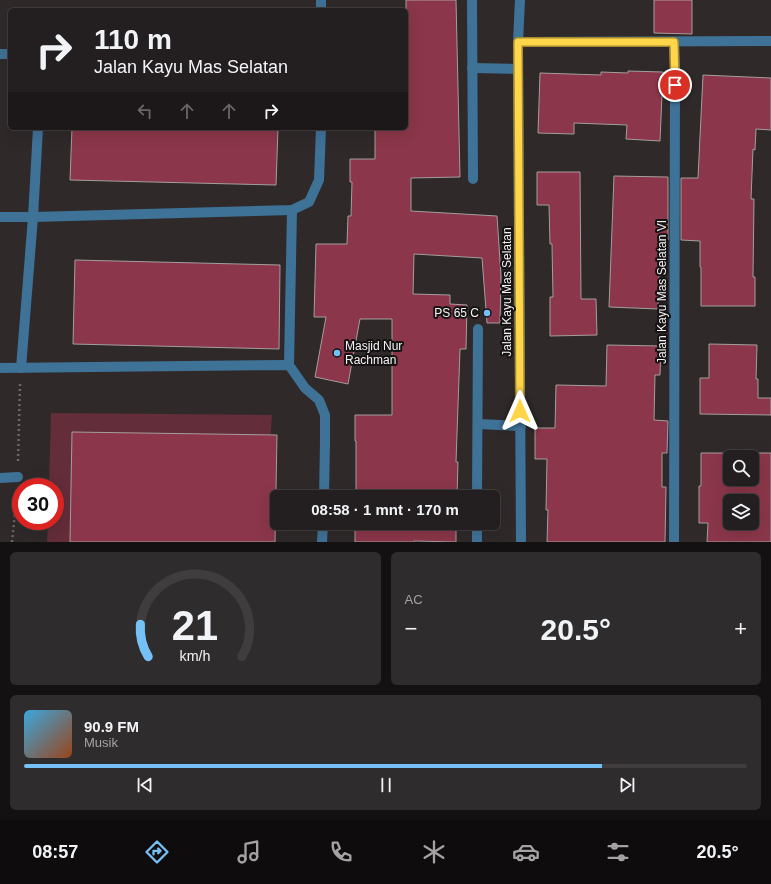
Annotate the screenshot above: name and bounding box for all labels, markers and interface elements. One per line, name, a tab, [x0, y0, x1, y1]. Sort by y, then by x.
icon: right	[28, 24, 80, 76]
text: 110 m	[94, 24, 172, 55]
text: Jalan Kayu Mas Selatan	[94, 57, 288, 77]
pin	[658, 68, 692, 102]
icon: arrive	[664, 74, 686, 96]
icon: left	[134, 100, 156, 122]
icon: ahead	[176, 100, 198, 122]
icon: ahead	[218, 100, 240, 122]
icon: right	[260, 100, 282, 122]
street label: Jalan Kayu Mas Selatan VI	[655, 220, 669, 364]
street label: Jalan Kayu Mas Selatan	[500, 227, 514, 357]
place label: PS 65 C	[434, 306, 479, 320]
marker: PS 65 C	[482, 308, 492, 318]
place label: Masjid Nur Rachman	[345, 339, 402, 367]
marker: Masjid Nur Rachman	[332, 348, 342, 358]
position arrow	[499, 390, 541, 432]
map controls	[723, 450, 759, 530]
button: search	[723, 450, 759, 486]
speed limit sign: 30	[12, 478, 64, 530]
button: layers	[723, 494, 759, 530]
text: 08:58 · 1 mnt · 170 m	[311, 501, 459, 518]
text: AC	[405, 592, 423, 607]
text: 21	[172, 601, 218, 648]
text: 20.5°	[541, 613, 611, 646]
text: −	[405, 616, 417, 641]
text: +	[734, 616, 747, 641]
text: km/h	[180, 647, 211, 663]
text: 90.9 FM	[84, 718, 139, 735]
text: Musik	[84, 735, 118, 750]
icon: previous	[134, 774, 156, 796]
icon: pause	[375, 774, 397, 796]
icon: next	[616, 774, 638, 796]
icon: directions	[143, 838, 171, 866]
icon: music	[235, 838, 263, 866]
icon: phone	[327, 838, 355, 866]
icon: climate	[420, 838, 448, 866]
icon: car	[512, 838, 540, 866]
icon: filters	[604, 838, 632, 866]
text: 08:57	[32, 842, 78, 862]
text: 20.5°	[697, 842, 739, 862]

